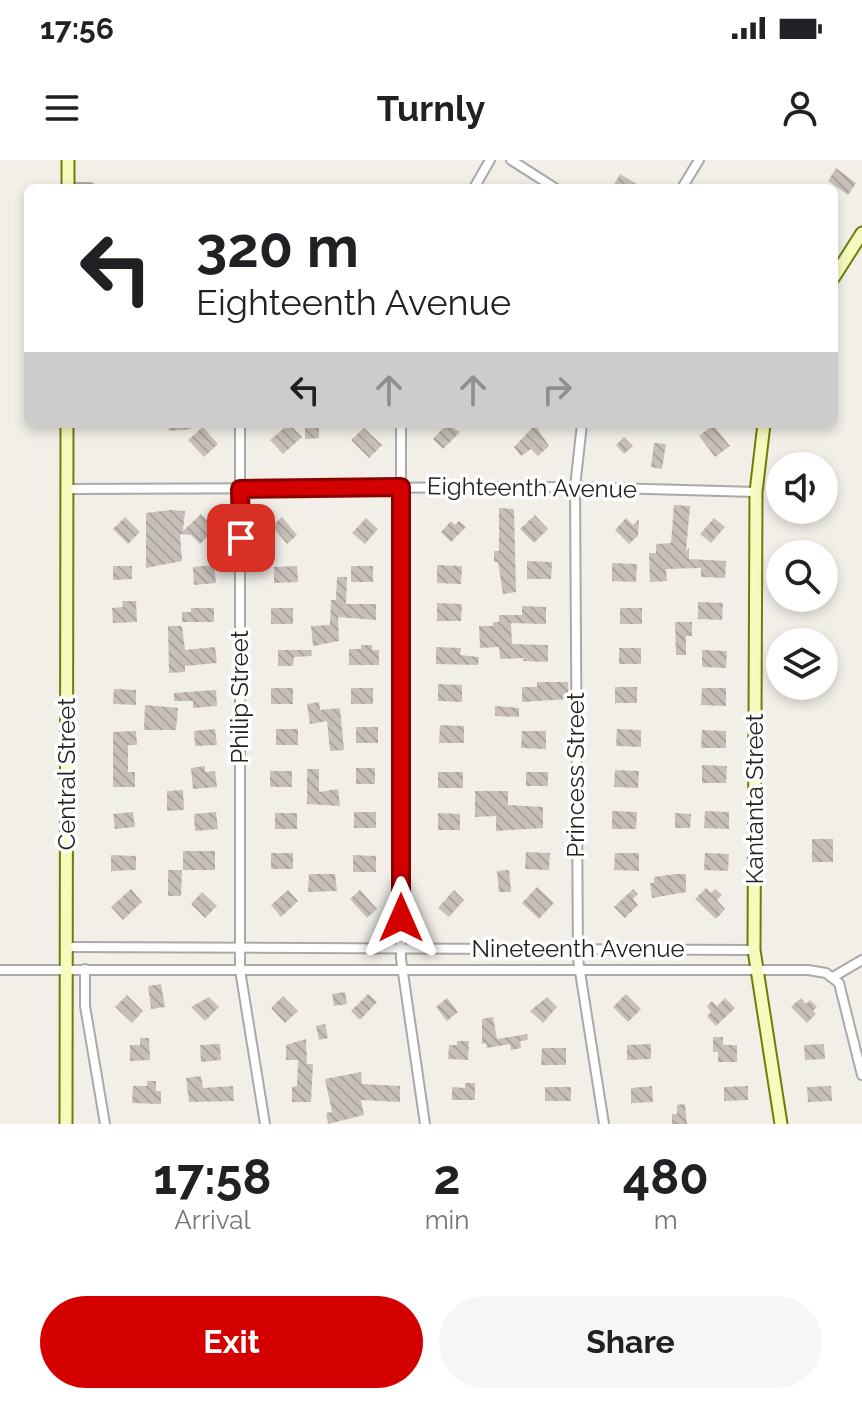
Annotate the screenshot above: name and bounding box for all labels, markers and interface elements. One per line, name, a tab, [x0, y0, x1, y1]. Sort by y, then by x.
text: 17:56	[40, 11, 114, 46]
icon: menu	[40, 86, 84, 130]
icon: person	[778, 86, 822, 130]
text: Turnly	[377, 87, 485, 129]
text: 320 m	[196, 214, 359, 280]
icon: left	[64, 216, 168, 320]
text: Eighteenth Avenue	[196, 281, 511, 323]
icon: left	[283, 368, 327, 412]
icon: ahead	[367, 368, 411, 412]
icon: ahead	[451, 368, 495, 412]
icon: right	[535, 368, 579, 412]
map controls	[766, 452, 838, 700]
button: sound	[766, 452, 838, 524]
street label: Eighteenth Avenue	[427, 471, 637, 504]
pin	[207, 504, 275, 572]
icon: arrive	[219, 516, 263, 560]
button: search	[766, 540, 838, 612]
button: layers	[766, 628, 838, 700]
street label: Philip Street	[225, 630, 254, 764]
street label: Princess Street	[561, 692, 590, 858]
street label: Central Street	[52, 698, 81, 850]
street label: Kantanta Street	[740, 713, 769, 885]
position arrow	[359, 876, 443, 960]
street label: Nineteenth Avenue	[471, 934, 685, 963]
text: 17:58	[153, 1149, 271, 1205]
text: 2	[434, 1149, 461, 1205]
text: 480	[623, 1149, 709, 1205]
text: Arrival	[174, 1205, 250, 1235]
text: min	[425, 1205, 469, 1235]
text: m	[654, 1205, 678, 1235]
button: Exit	[40, 1296, 423, 1388]
button: Share	[439, 1296, 822, 1388]

